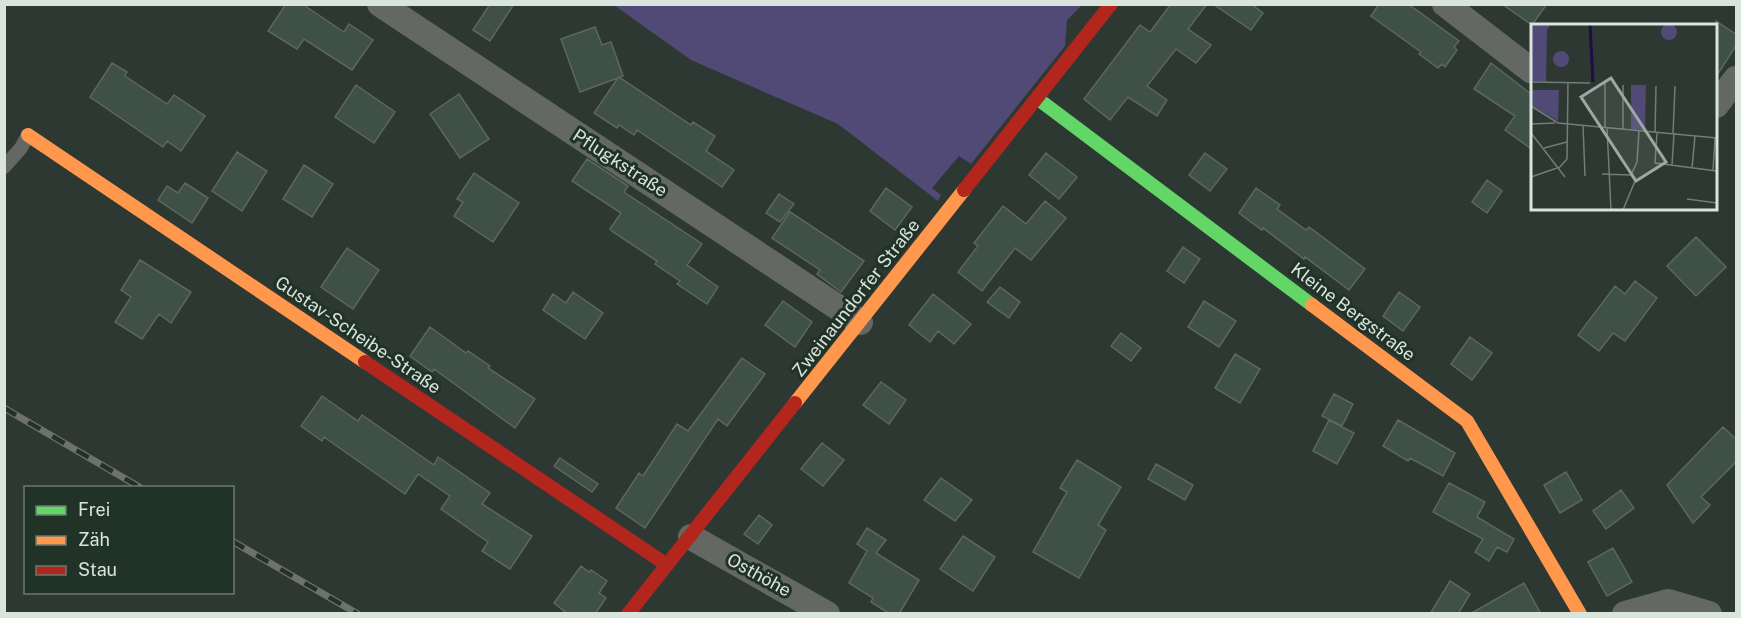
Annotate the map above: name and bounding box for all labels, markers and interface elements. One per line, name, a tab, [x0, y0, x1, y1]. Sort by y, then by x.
inset map	[1531, 24, 1717, 210]
street label: Pflugkstraße	[569, 124, 672, 201]
street label: Zweinaundorfer Straße	[788, 215, 924, 381]
street label: Kleine Bergstraße	[1287, 258, 1420, 365]
street label: Gustav-Scheibe-Straße	[272, 271, 445, 398]
legend	[24, 486, 234, 594]
text: Frei	[78, 499, 110, 520]
text: Zäh	[78, 529, 110, 550]
street label: Osthöhe	[723, 548, 795, 601]
text: Stau	[78, 559, 117, 580]

